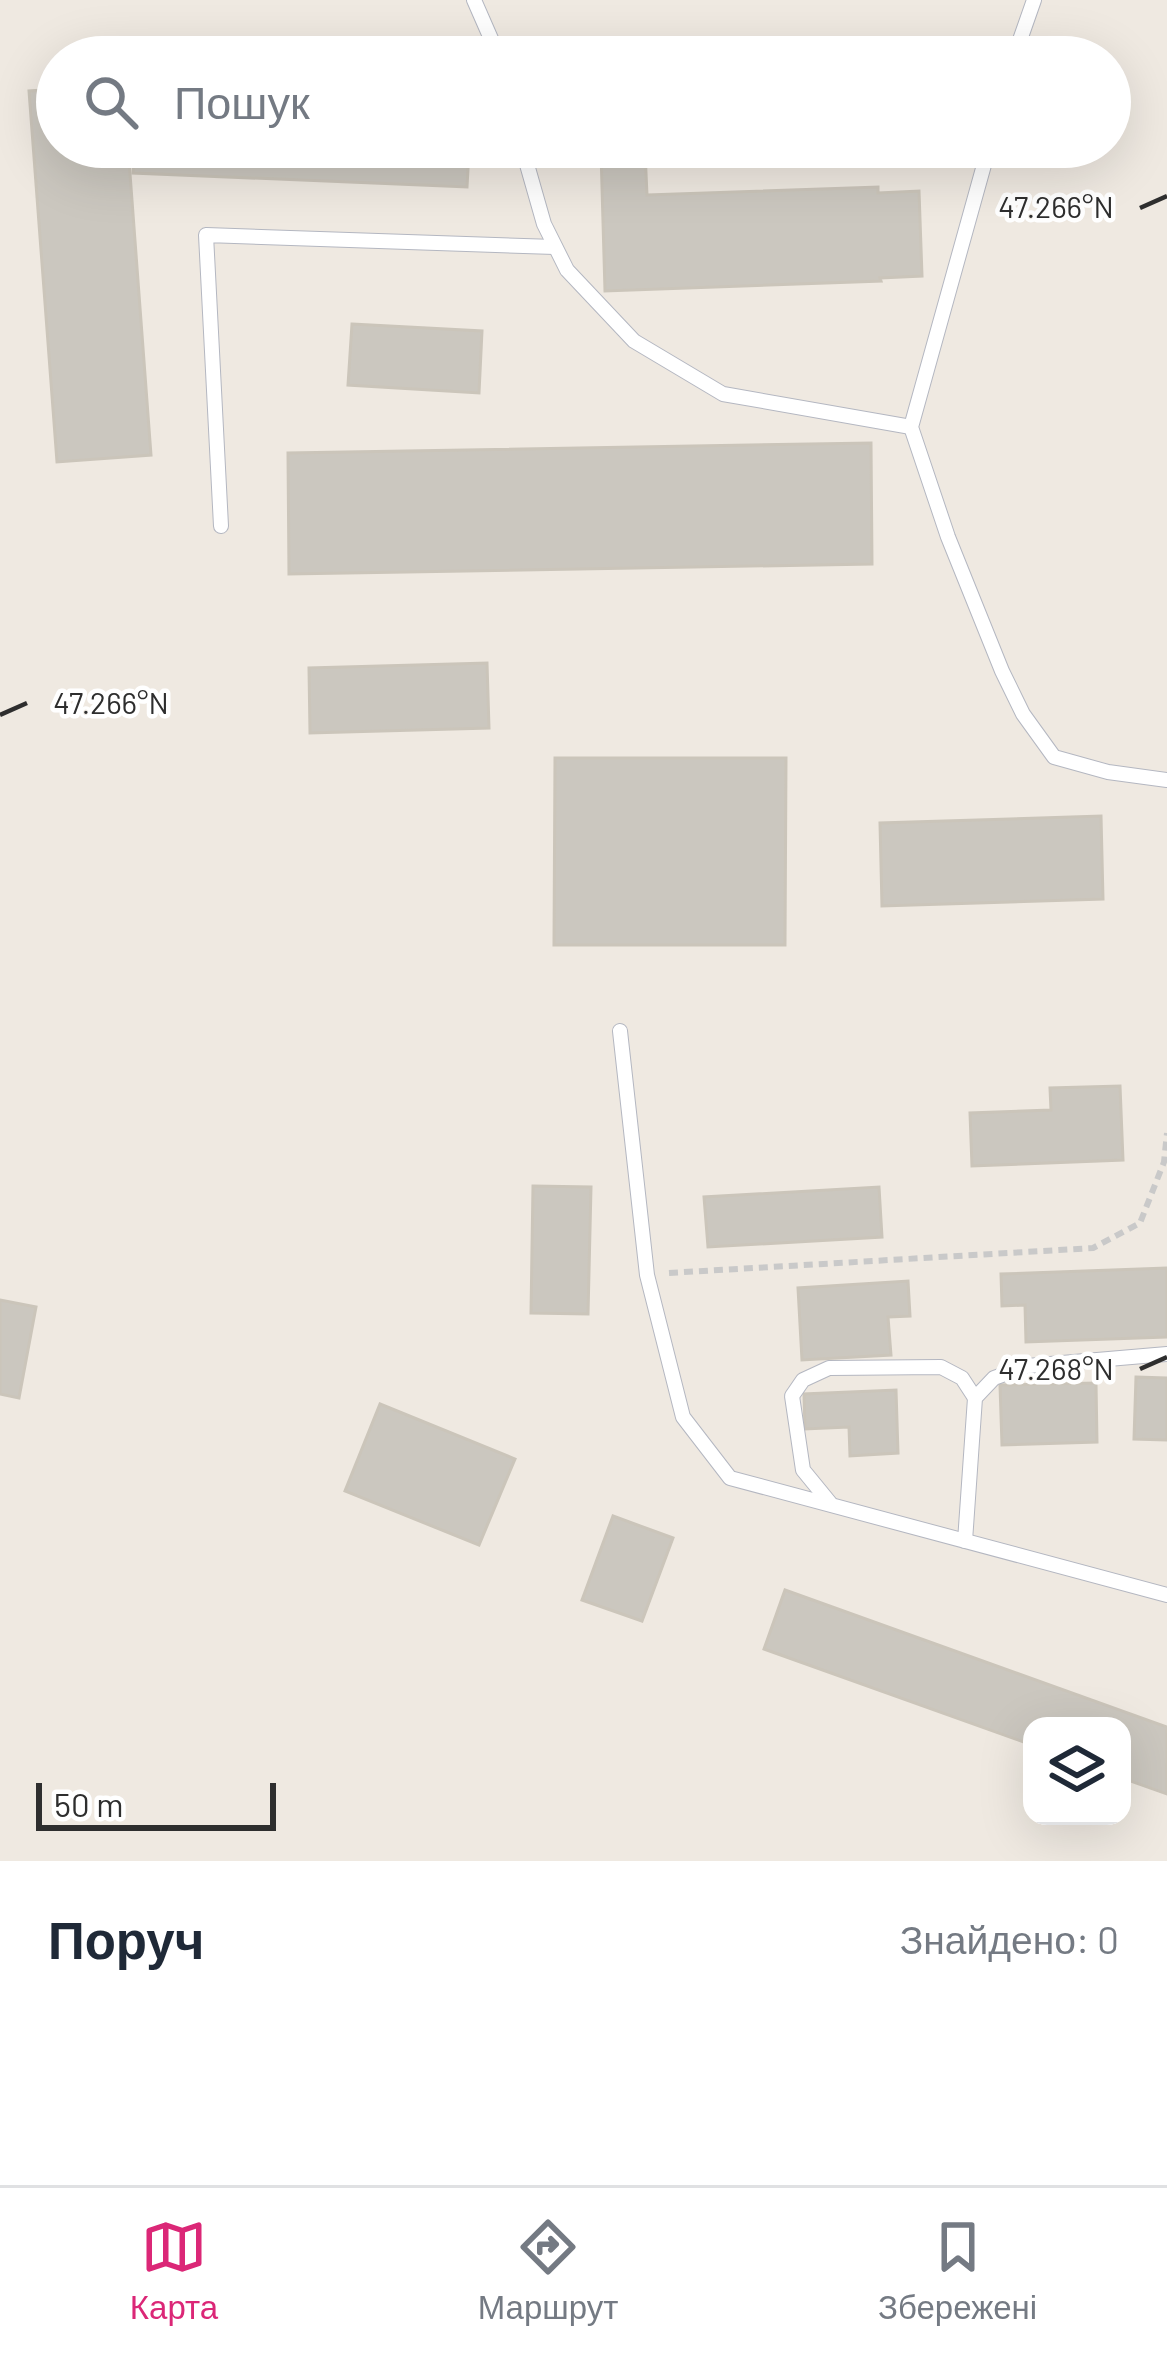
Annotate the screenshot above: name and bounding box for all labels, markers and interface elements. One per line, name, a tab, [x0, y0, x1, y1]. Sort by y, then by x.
search box	[36, 36, 1131, 168]
icon: search	[78, 69, 144, 135]
text: Пошук	[174, 74, 310, 128]
text: 47.266°N	[998, 188, 1114, 224]
text: 47.266°N	[53, 684, 169, 720]
text: 47.268°N	[998, 1350, 1114, 1386]
map controls	[1023, 1717, 1131, 1825]
button: layers	[1023, 1717, 1131, 1825]
scale bar	[36, 1777, 276, 1830]
text: 50 m	[54, 1784, 124, 1824]
text: Поруч	[48, 1908, 204, 1969]
text: Знайдено: 0	[900, 1915, 1119, 1962]
tab: Карта	[130, 2214, 218, 2327]
tab: Маршрут	[478, 2214, 618, 2327]
tab: Збережені	[878, 2214, 1037, 2327]

